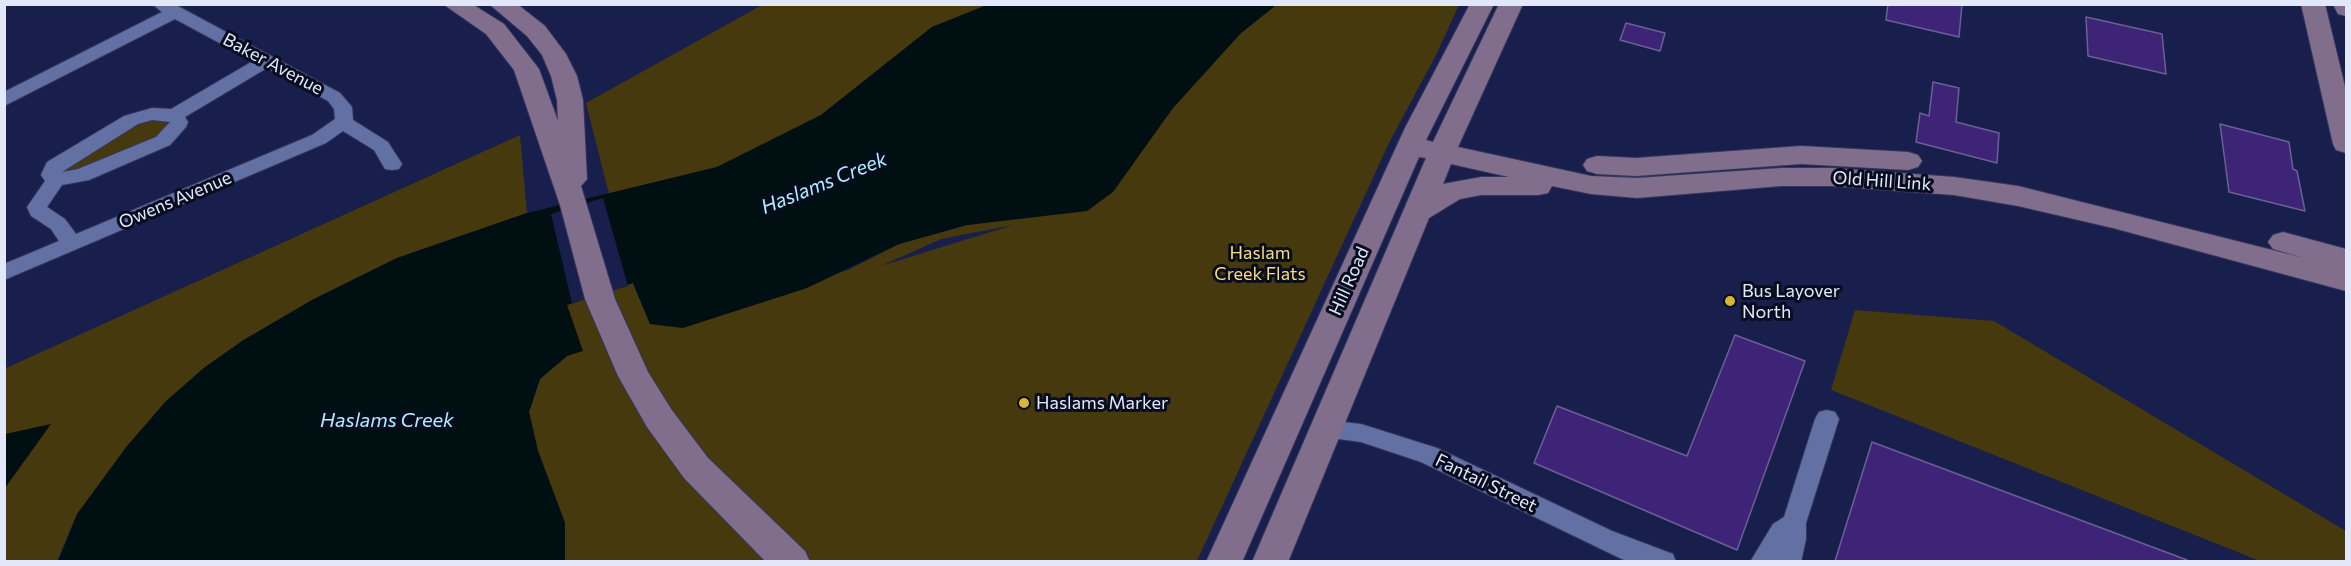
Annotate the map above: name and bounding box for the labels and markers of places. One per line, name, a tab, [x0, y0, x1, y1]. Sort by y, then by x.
place label: Bus Layover North	[1742, 280, 1840, 322]
marker: Bus Layover North	[1723, 294, 1737, 308]
place label: Haslams Marker	[1036, 392, 1168, 414]
marker: Haslams Marker	[1017, 396, 1031, 410]

